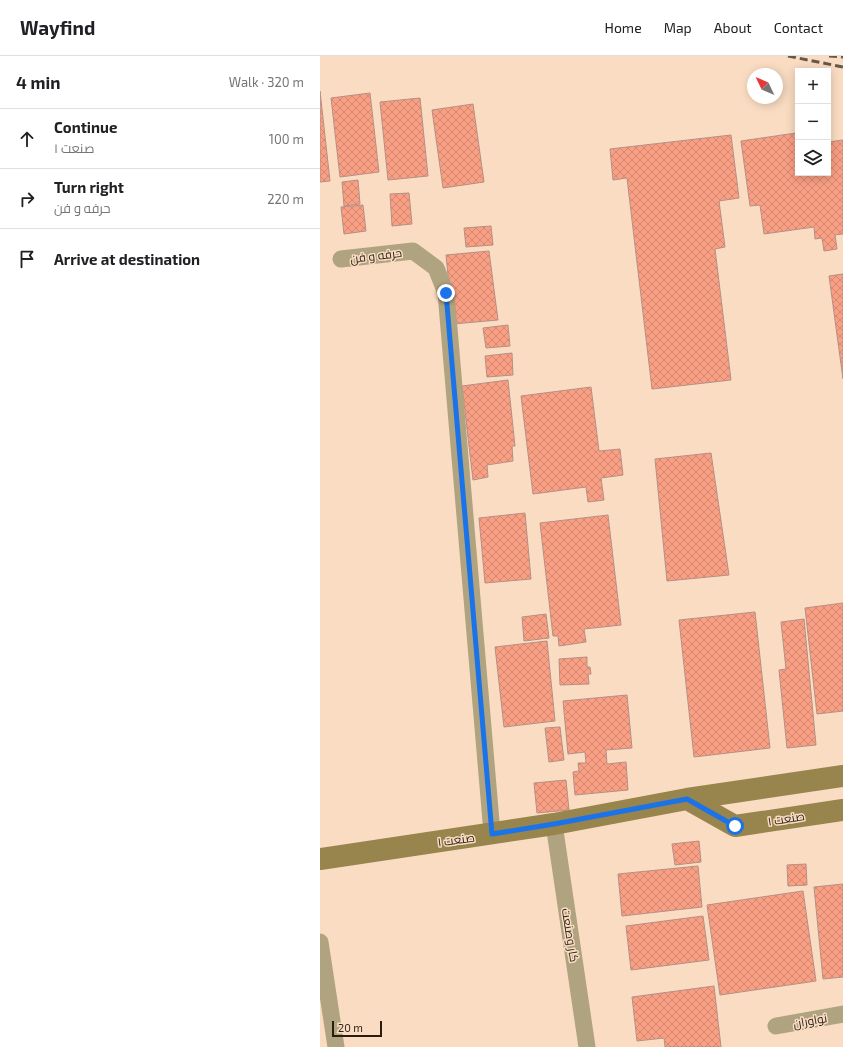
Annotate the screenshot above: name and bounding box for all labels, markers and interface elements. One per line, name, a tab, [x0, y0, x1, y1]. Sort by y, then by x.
text: Wayfind	[20, 16, 95, 39]
text: Home	[605, 19, 642, 36]
text: Map	[664, 19, 692, 36]
text: About	[714, 19, 752, 36]
text: Contact	[774, 19, 823, 36]
north arrow	[747, 68, 783, 104]
map controls	[795, 68, 831, 176]
button: +	[795, 68, 831, 104]
text: 4 min	[16, 72, 60, 92]
text: Walk · 320 m	[229, 74, 304, 90]
button: −	[795, 104, 831, 140]
text: Continue	[54, 118, 117, 136]
icon: ahead	[16, 128, 38, 150]
text: 100 m	[269, 131, 304, 147]
text: صنعت ۱	[54, 140, 94, 156]
button: layers	[795, 140, 831, 176]
text: Turn right	[54, 178, 124, 196]
icon: right	[16, 188, 38, 210]
text: 220 m	[267, 191, 304, 207]
text: حرفه و فن	[54, 200, 110, 216]
street label: حرفه و فن	[349, 245, 403, 266]
icon: arrive	[16, 248, 38, 270]
text: Arrive at destination	[54, 250, 200, 268]
route end	[437, 284, 455, 302]
street label: صنعت ۱	[767, 808, 805, 828]
route start	[726, 817, 744, 835]
street label: صنعت ۱	[437, 829, 475, 849]
street label: کار وصنعت	[559, 907, 582, 963]
street label: نواوران	[792, 1010, 828, 1031]
scale bar	[332, 1019, 382, 1038]
text: 20 m	[338, 1021, 363, 1034]

